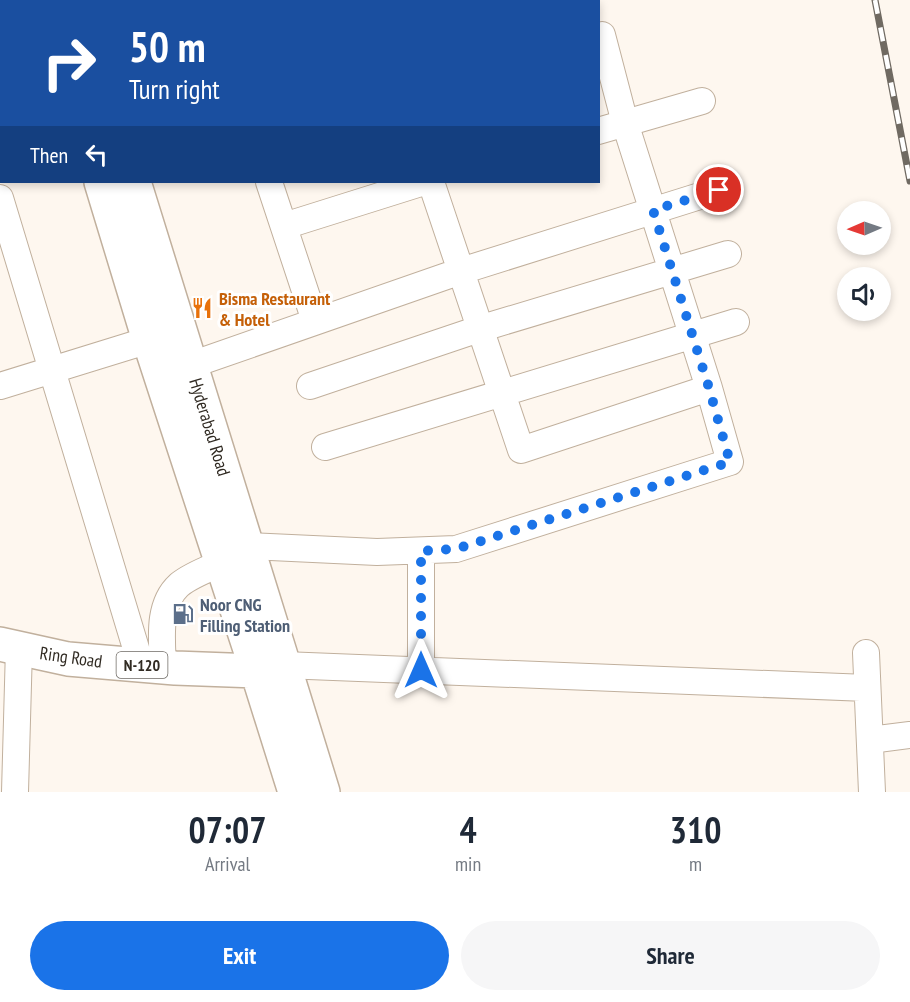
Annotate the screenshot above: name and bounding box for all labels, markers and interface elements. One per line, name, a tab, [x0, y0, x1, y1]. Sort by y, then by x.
text: 50 m	[129, 19, 206, 74]
icon: right	[30, 24, 108, 102]
text: Turn right	[129, 72, 220, 106]
icon: left	[80, 138, 113, 171]
text: Then	[30, 141, 68, 169]
pin	[693, 164, 744, 215]
icon: arrive	[702, 173, 735, 206]
north arrow	[837, 201, 891, 255]
map controls	[837, 201, 891, 321]
button: sound	[837, 267, 891, 321]
place label: Bisma Restaurant & Hotel	[219, 287, 331, 331]
restaurant icon: Bisma Restaurant & Hotel	[190, 296, 214, 320]
street label: Hyderabad Road	[184, 375, 236, 479]
place label: Noor CNG Filling Station	[200, 593, 290, 637]
fuel station icon: Noor CNG Filling Station	[171, 602, 195, 626]
position arrow	[389, 638, 453, 702]
street label: Ring Road	[38, 641, 104, 673]
road number: N-120	[116, 652, 168, 678]
text: 07:07	[189, 806, 266, 853]
text: 4	[459, 806, 477, 853]
text: 310	[670, 806, 721, 853]
text: Arrival	[205, 851, 250, 877]
text: min	[455, 851, 481, 877]
text: m	[689, 851, 702, 877]
button: Exit	[30, 921, 449, 990]
button: Share	[461, 921, 880, 990]

